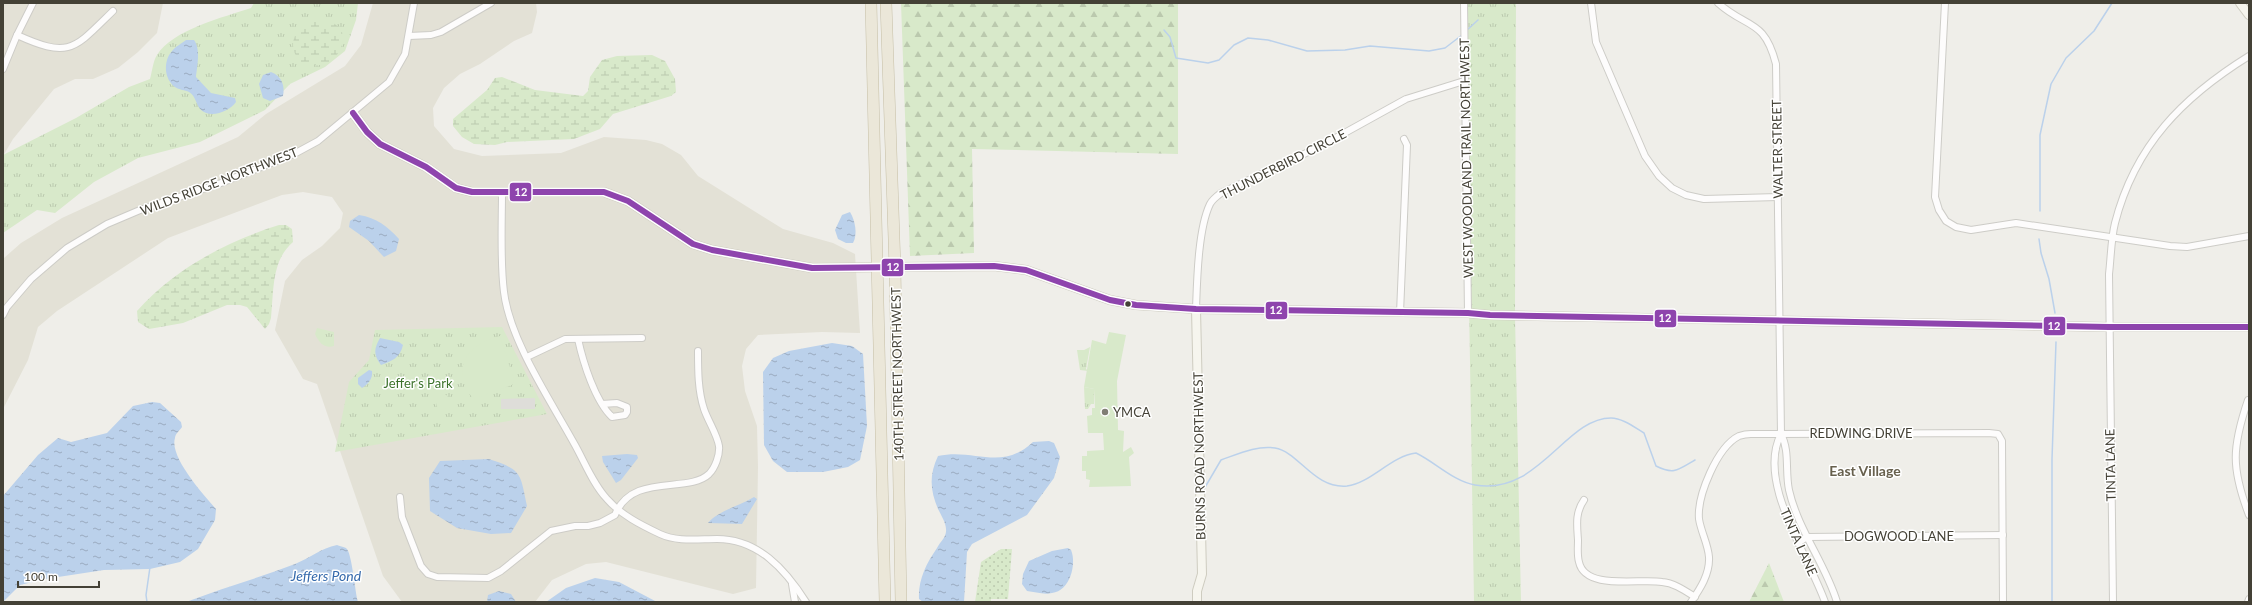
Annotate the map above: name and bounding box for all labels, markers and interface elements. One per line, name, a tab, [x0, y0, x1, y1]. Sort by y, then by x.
street label: WEST WOODLAND TRAIL NORTHWEST	[1456, 38, 1476, 278]
street label: WALTER STREET	[1768, 99, 1786, 199]
street label: THUNDERBIRD CIRCLE	[1217, 125, 1349, 203]
street label: WILDS RIDGE NORTHWEST	[138, 143, 300, 218]
line badge: 12	[509, 182, 532, 202]
text: 12	[515, 185, 527, 198]
line badge: 12	[881, 258, 904, 277]
text: 12	[887, 260, 899, 273]
street label: 140TH STREET NORTHWEST	[887, 287, 907, 461]
unlabelled marker	[1123, 299, 1133, 309]
line badge: 12	[1265, 301, 1288, 320]
text: 12	[1270, 303, 1282, 316]
line badge: 12	[1654, 309, 1677, 328]
text: 12	[1659, 311, 1671, 324]
line badge: 12	[2043, 316, 2066, 336]
text: 12	[2048, 319, 2060, 332]
street label: BURNS ROAD NORTHWEST	[1190, 371, 1208, 540]
park label: Jeffer's Park	[384, 375, 453, 391]
place label: YMCA	[1113, 404, 1151, 420]
marker: YMCA	[1100, 407, 1110, 417]
street label: REDWING DRIVE	[1809, 425, 1913, 441]
street label: TINTA LANE	[2101, 429, 2119, 501]
district label: East Village	[1829, 462, 1901, 479]
street label: TINTA LANE	[1777, 506, 1821, 578]
street label: DOGWOOD LANE	[1844, 528, 1954, 544]
scale bar	[18, 563, 99, 589]
water label: Jeffers Pond	[290, 567, 362, 584]
text: 100 m	[24, 569, 58, 584]

